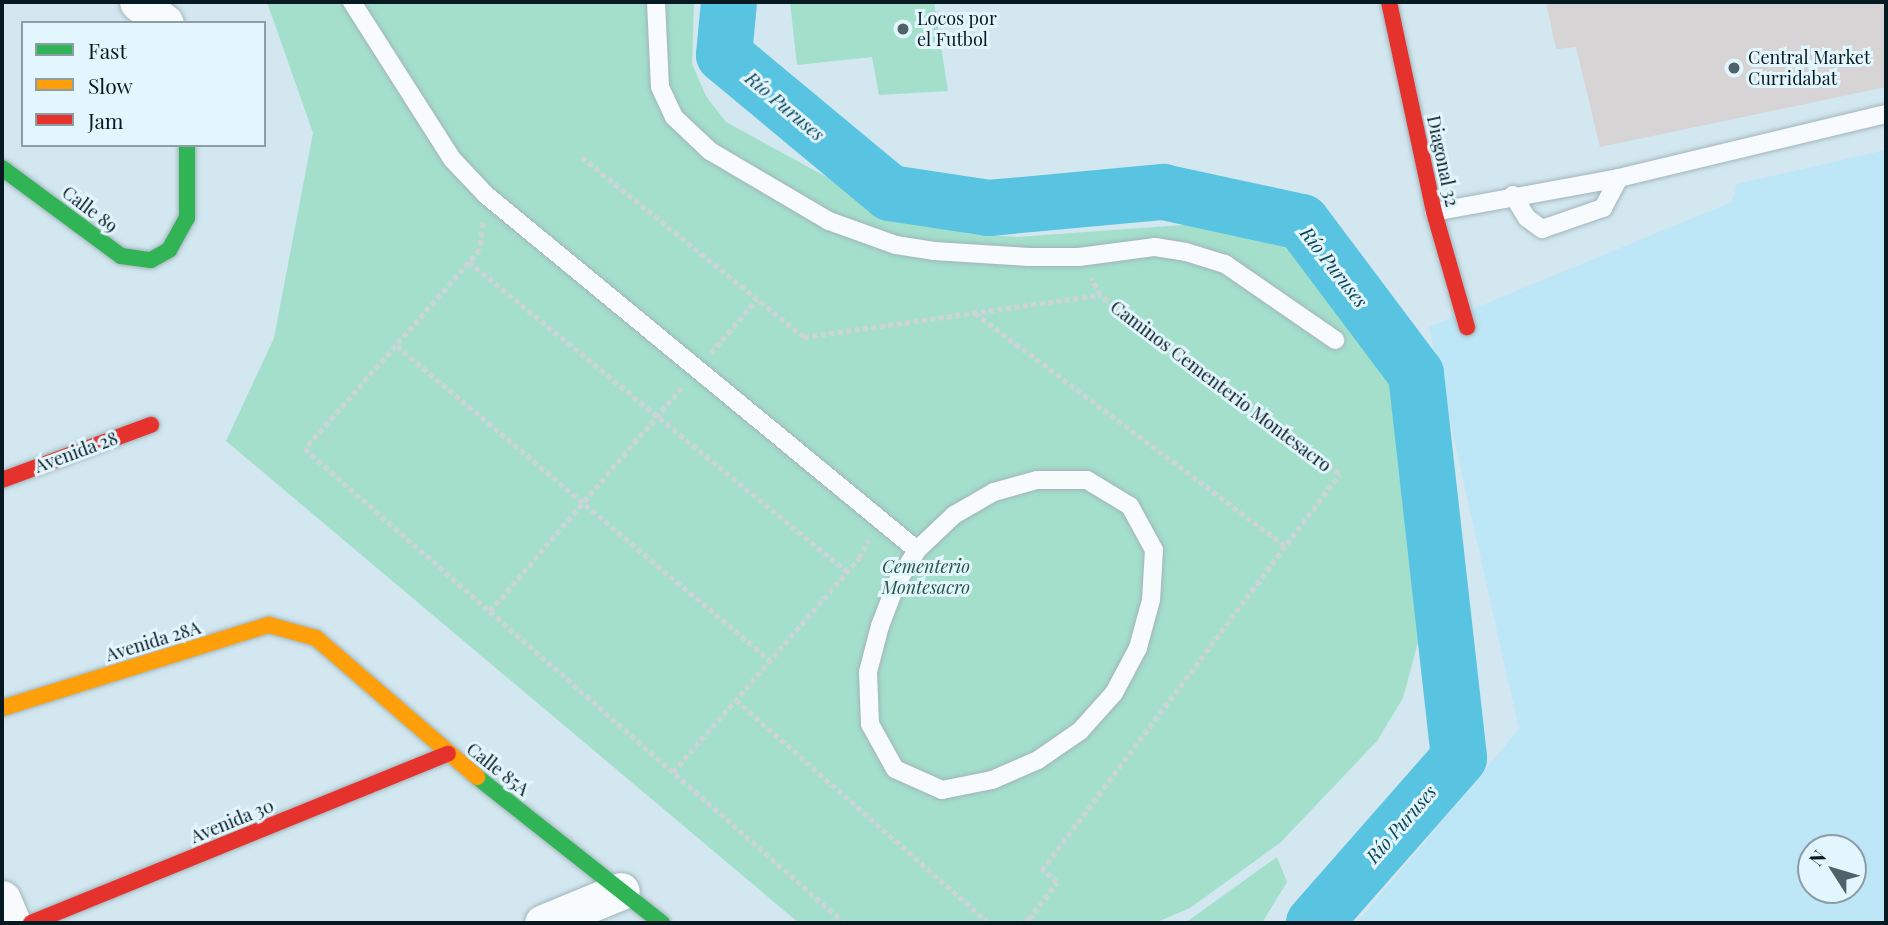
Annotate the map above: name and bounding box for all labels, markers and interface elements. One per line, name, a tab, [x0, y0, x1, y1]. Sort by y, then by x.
place label: Locos por el Futbol	[917, 8, 997, 50]
legend	[21, 21, 266, 147]
marker: Locos por el Futbol	[895, 21, 911, 37]
text: Fast	[88, 36, 127, 64]
place label: Central Market Curridabat	[1748, 47, 1870, 90]
marker: Central Market Curridabat	[1726, 60, 1742, 76]
water label: Río Puruses	[741, 66, 829, 146]
text: Slow	[88, 71, 133, 99]
text: Jam	[88, 106, 124, 134]
street label: Diagonal 32	[1423, 114, 1463, 208]
street label: Calle 89	[58, 181, 122, 237]
water label: Río Puruses	[1295, 222, 1373, 312]
street label: Caminos Cementerio Montesacro	[1106, 296, 1336, 476]
street label: Avenida 28	[31, 427, 121, 477]
park label: Cementerio Montesacro	[882, 556, 970, 598]
street label: Avenida 28A	[103, 616, 203, 666]
street label: Calle 85A	[463, 738, 533, 800]
water label: Río Puruses	[1361, 780, 1441, 868]
street label: Avenida 30	[187, 795, 277, 847]
north arrow	[1797, 834, 1867, 904]
text: N	[1802, 844, 1831, 871]

